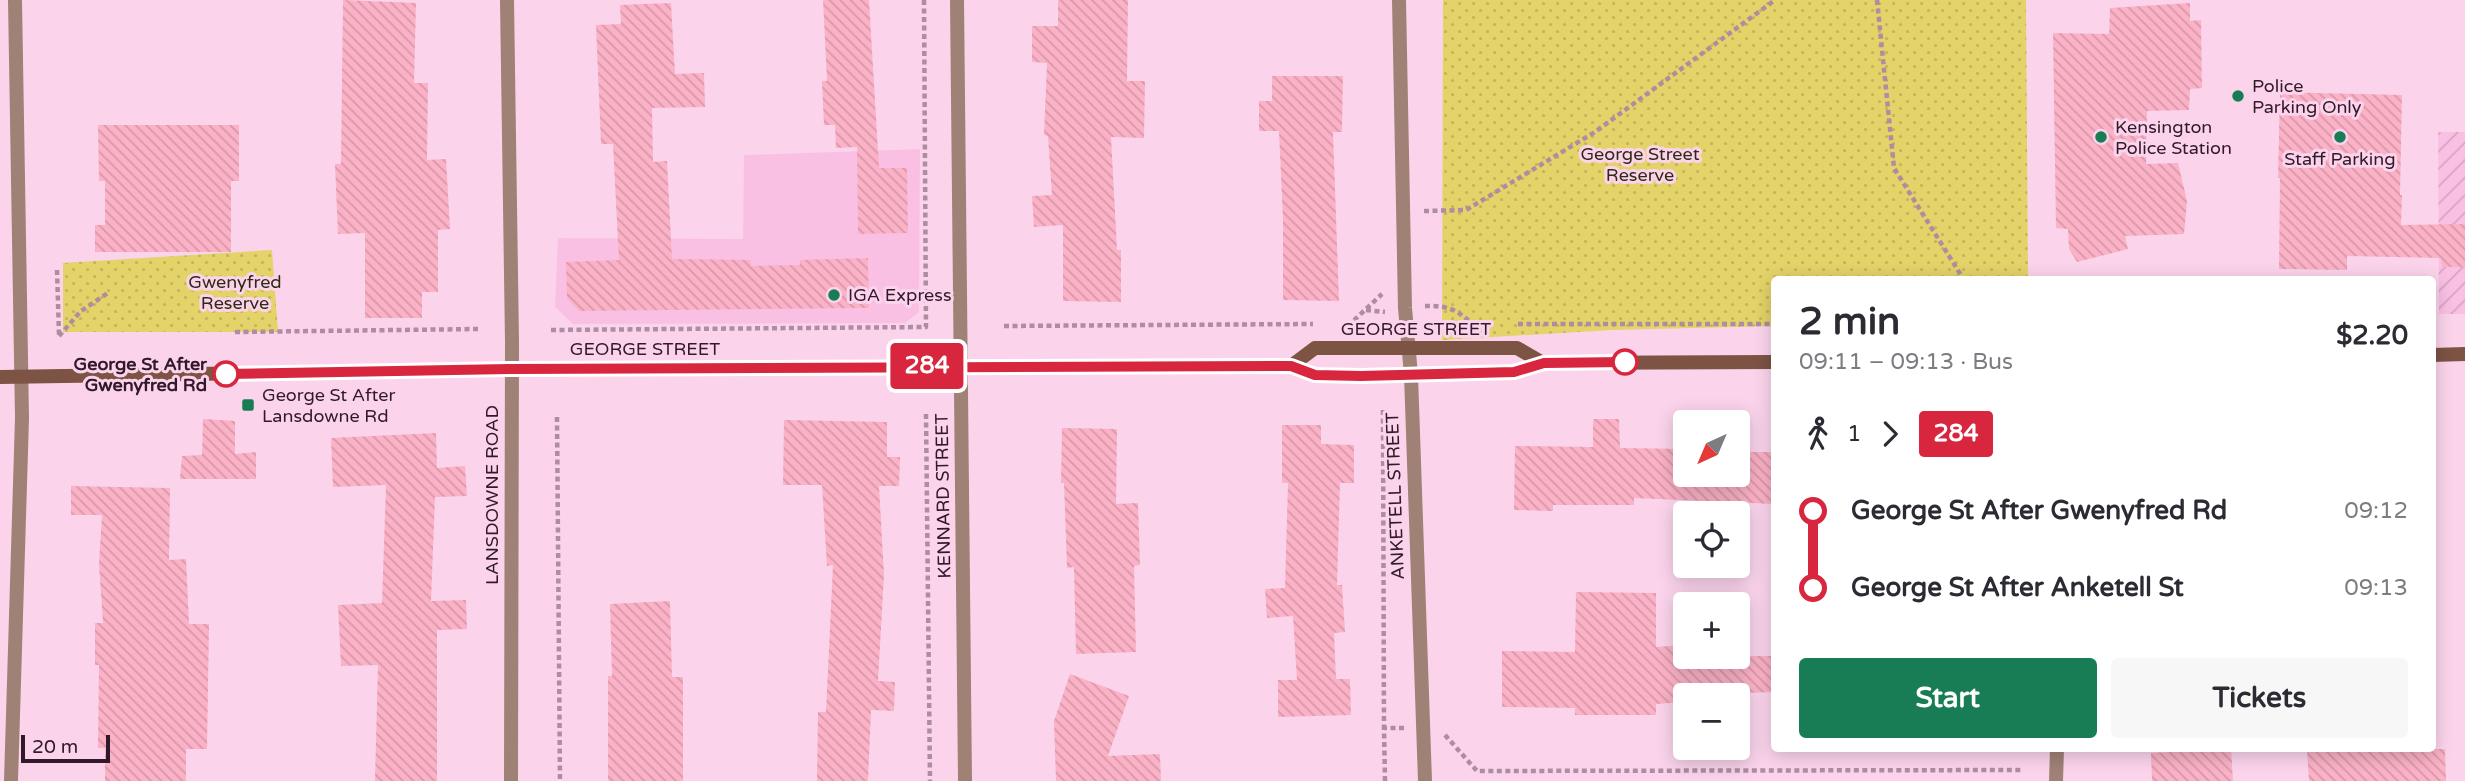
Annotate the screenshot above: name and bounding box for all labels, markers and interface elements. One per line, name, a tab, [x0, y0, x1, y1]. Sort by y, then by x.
place label: Police Parking Only	[2252, 75, 2362, 118]
marker: Police Parking Only	[2230, 88, 2246, 104]
place label: Kensington Police Station	[2115, 116, 2232, 159]
marker: Kensington Police Station	[2093, 129, 2109, 145]
marker: Staff Parking	[2332, 129, 2348, 145]
park label: George Street Reserve	[1580, 143, 1700, 186]
place label: Staff Parking	[2284, 148, 2396, 170]
park label: Gwenyfred Reserve	[188, 271, 282, 314]
place label: IGA Express	[848, 284, 952, 306]
marker: IGA Express	[826, 287, 842, 303]
text: 2 min	[1799, 299, 1900, 345]
street label: GEORGE STREET	[1341, 318, 1491, 340]
text: $2.20	[2336, 320, 2408, 351]
street label: GEORGE STREET	[570, 338, 720, 360]
line badge: 284	[887, 343, 967, 389]
text: 09:11 – 09:13 · Bus	[1799, 348, 2013, 376]
unlabelled marker	[1612, 349, 1638, 375]
text: 284	[904, 351, 950, 380]
place label: George St After Gwenyfred Rd	[74, 353, 208, 396]
marker: George St After Gwenyfred Rd	[213, 361, 239, 387]
place label: George St After Lansdowne Rd	[262, 384, 396, 427]
marker: George St After Lansdowne Rd	[240, 397, 256, 413]
street label: LANSDOWNE ROAD	[481, 405, 503, 585]
north arrow	[1673, 410, 1750, 486]
map controls	[1673, 410, 1750, 760]
street label: ANKETELL STREET	[1381, 412, 1409, 580]
street label: KENNARD STREET	[931, 413, 955, 579]
icon: walk	[1799, 415, 1837, 453]
icon: forward	[1871, 415, 1909, 453]
text: 284	[1933, 419, 1979, 448]
text: 1	[1847, 420, 1861, 448]
text: George St After Gwenyfred Rd	[1851, 495, 2227, 526]
text: 09:12	[2344, 497, 2408, 525]
button: locate	[1673, 501, 1750, 578]
text: George St After Anketell St	[1851, 572, 2184, 603]
text: 09:13	[2344, 574, 2408, 602]
button: +	[1673, 592, 1750, 669]
button: Start	[1799, 658, 2097, 738]
button: Tickets	[2111, 658, 2408, 738]
button: −	[1673, 683, 1750, 760]
scale bar	[21, 732, 110, 764]
text: 20 m	[32, 736, 78, 758]

